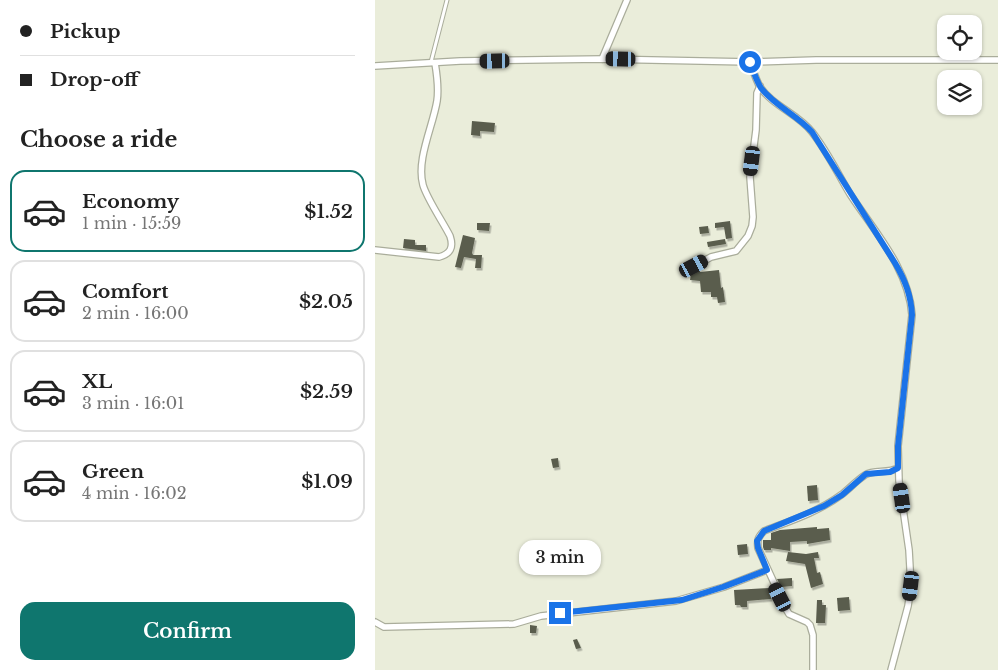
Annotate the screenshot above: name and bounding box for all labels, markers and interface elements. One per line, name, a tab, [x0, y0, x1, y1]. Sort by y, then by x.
map controls	[937, 15, 982, 115]
button: locate	[937, 15, 982, 60]
text: Pickup	[50, 20, 121, 43]
car	[605, 51, 636, 67]
route start	[739, 51, 761, 73]
car	[479, 53, 510, 69]
text: Drop-off	[50, 68, 139, 91]
button: layers	[937, 70, 982, 115]
text: Choose a ride	[20, 126, 177, 153]
car	[742, 145, 761, 177]
icon: car	[22, 189, 67, 234]
text: Economy	[82, 190, 179, 213]
text: $1.52	[304, 200, 353, 223]
text: 1 min · 15:59	[82, 213, 181, 233]
car	[677, 252, 710, 280]
icon: car	[22, 279, 67, 324]
text: Comfort	[82, 280, 169, 303]
text: $2.05	[299, 290, 353, 313]
text: 2 min · 16:00	[82, 303, 189, 323]
icon: car	[22, 369, 67, 414]
text: XL	[82, 370, 112, 393]
text: $2.59	[300, 380, 353, 403]
text: 3 min · 16:01	[82, 393, 184, 413]
icon: car	[22, 459, 67, 504]
text: Green	[82, 460, 144, 483]
text: $1.09	[301, 470, 353, 493]
car	[892, 482, 911, 514]
text: 4 min · 16:02	[82, 483, 187, 503]
callout: 3 min	[519, 540, 601, 576]
text: 3 min	[535, 547, 585, 567]
car	[901, 570, 920, 602]
car	[766, 580, 793, 614]
button: Confirm	[20, 602, 355, 660]
route end	[549, 602, 571, 624]

